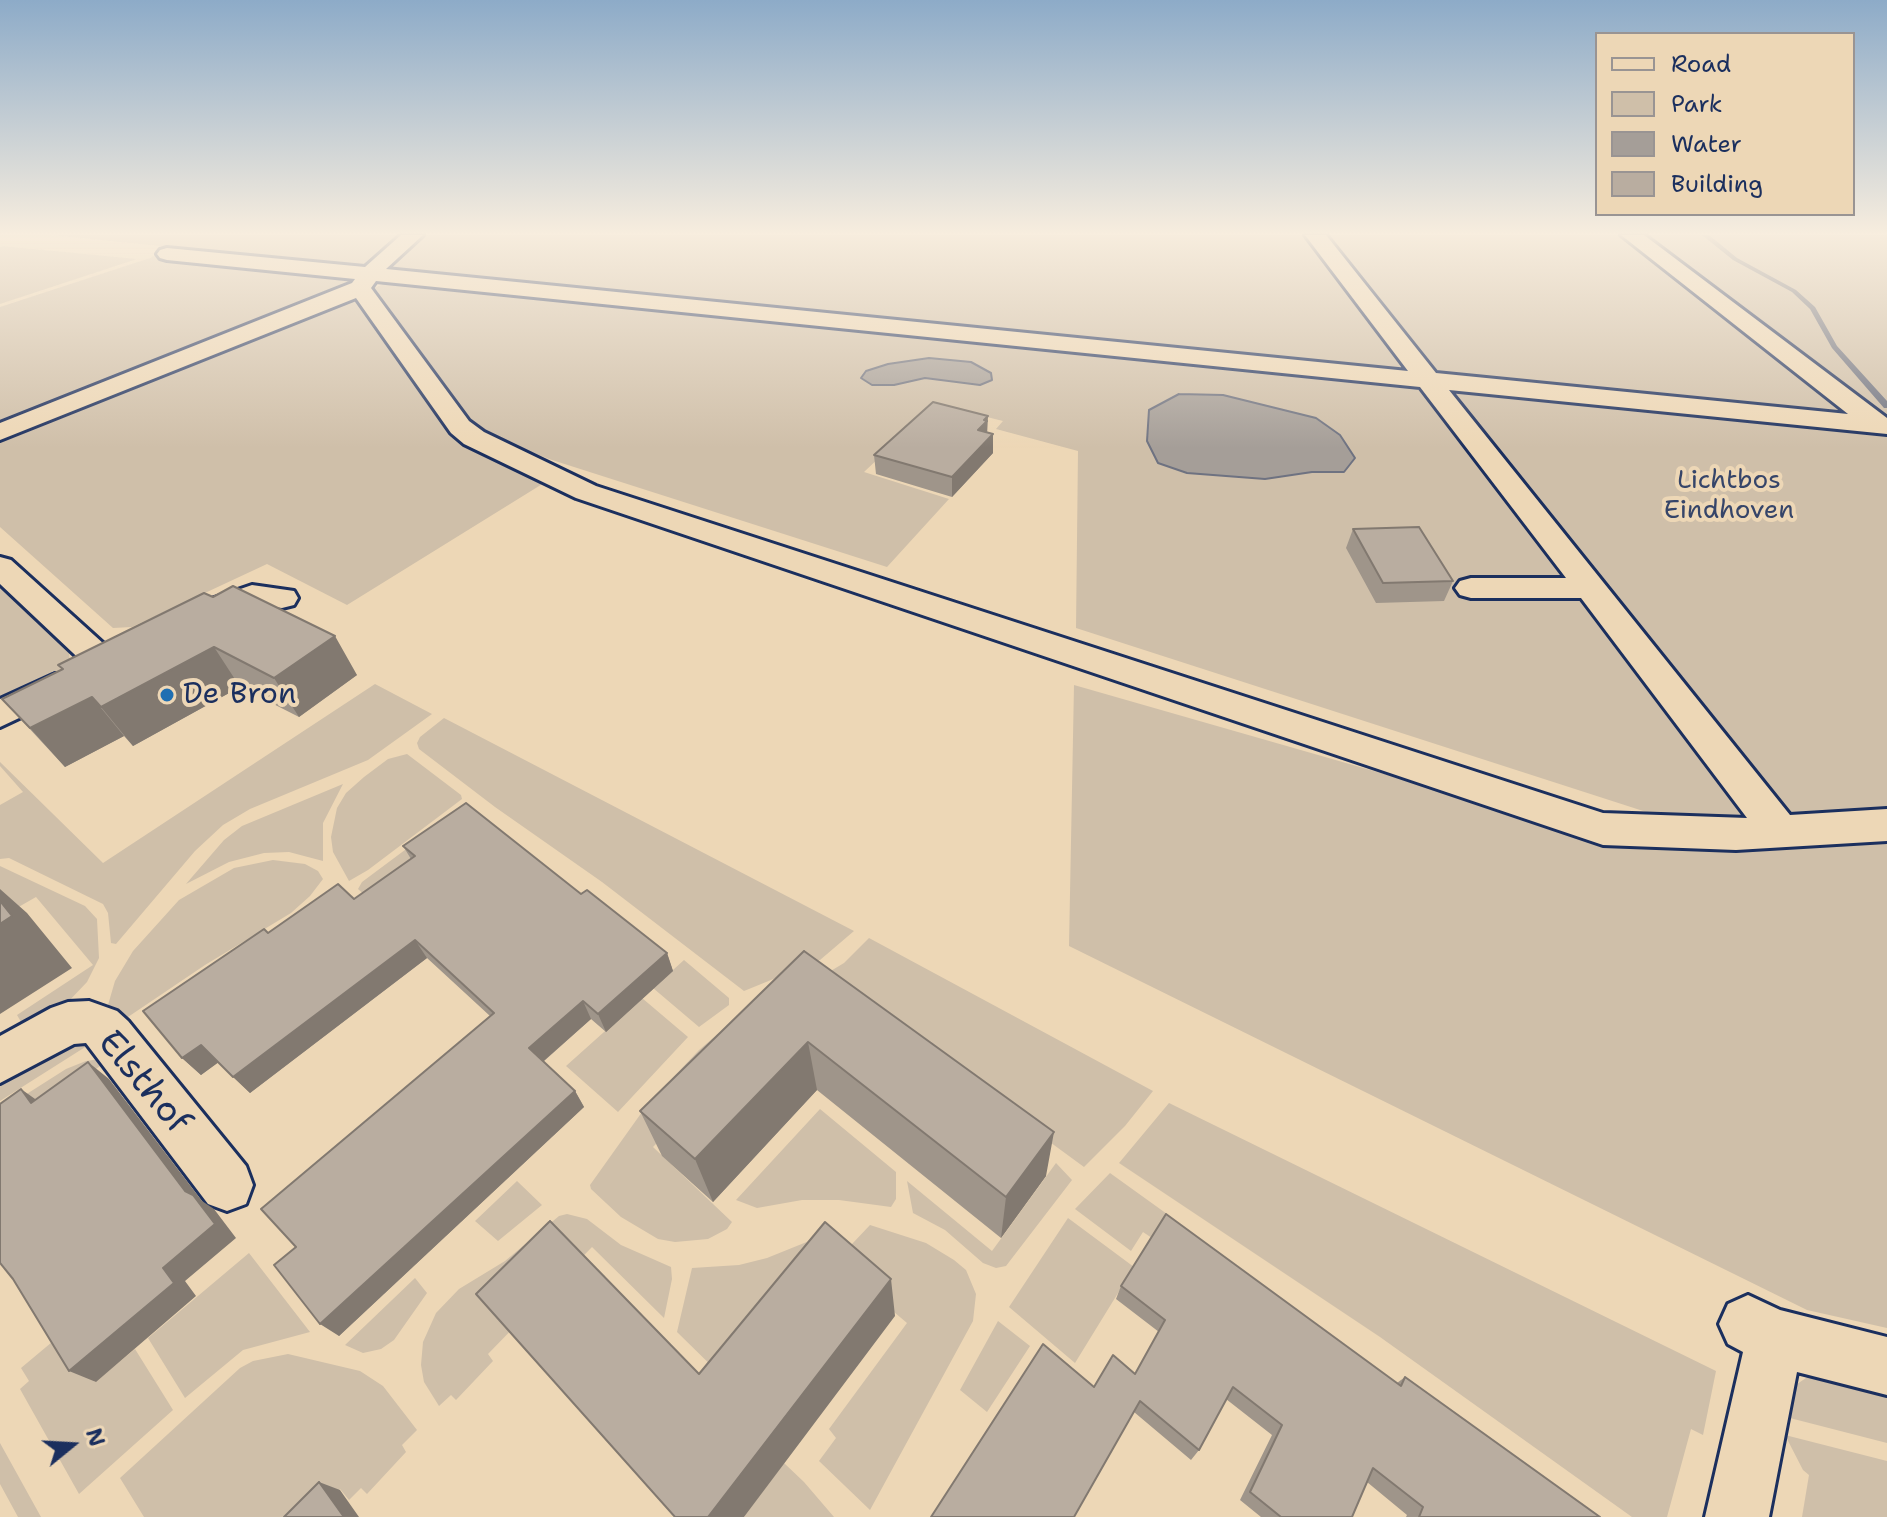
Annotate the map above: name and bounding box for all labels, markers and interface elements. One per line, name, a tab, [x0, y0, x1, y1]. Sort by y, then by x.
legend	[1595, 32, 1855, 216]
text: Road	[1671, 48, 1731, 80]
text: Park	[1671, 88, 1723, 120]
text: Water	[1671, 128, 1742, 160]
text: Building	[1671, 168, 1763, 200]
park label: Lichtbos Eindhoven	[1664, 465, 1794, 526]
place label: De Bron	[183, 677, 296, 713]
marker: De Bron	[158, 686, 176, 704]
street label: Elsthof	[87, 1022, 199, 1144]
north arrow	[32, 1405, 112, 1485]
text: N	[79, 1425, 112, 1450]

